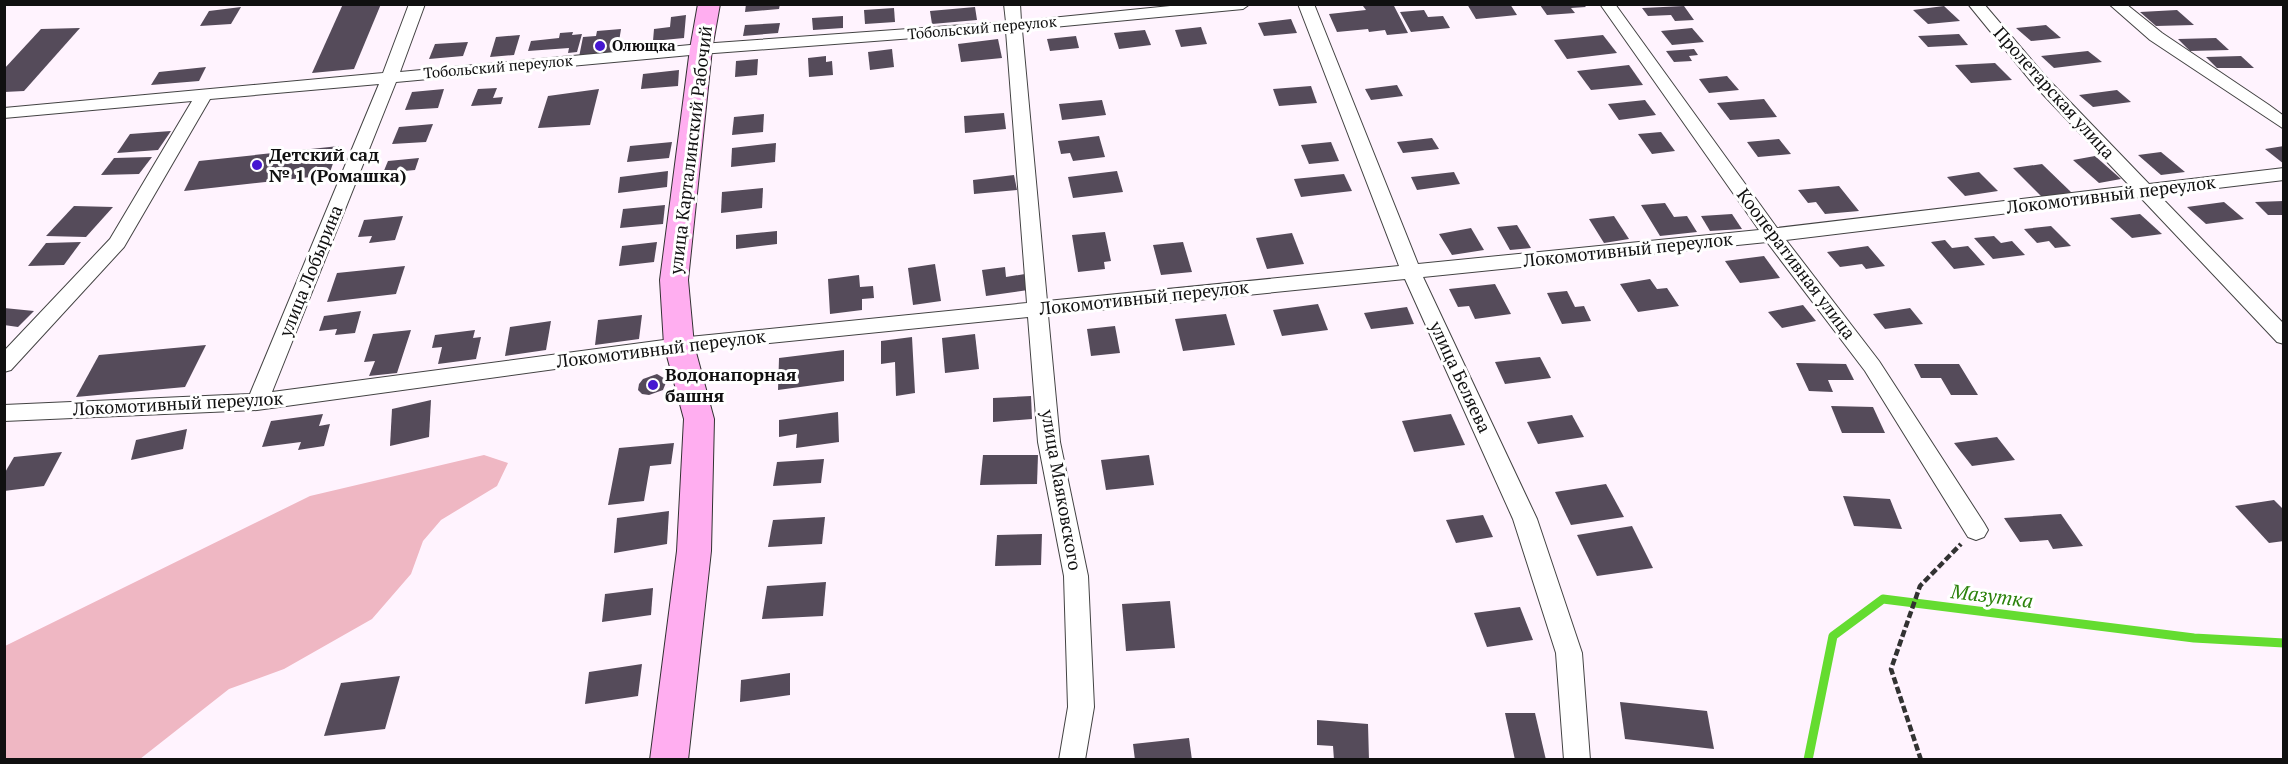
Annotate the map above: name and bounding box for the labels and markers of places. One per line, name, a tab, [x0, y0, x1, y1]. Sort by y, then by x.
place label: Олющка	[612, 35, 676, 55]
marker: Олющка	[593, 39, 607, 53]
place label: Детский сад № 1 (Ромашка)	[269, 142, 407, 187]
marker: Детский сад № 1 (Ромашка)	[250, 158, 264, 172]
place label: Водонапорная башня	[665, 362, 797, 407]
marker: Водонапорная башня	[646, 378, 660, 392]

